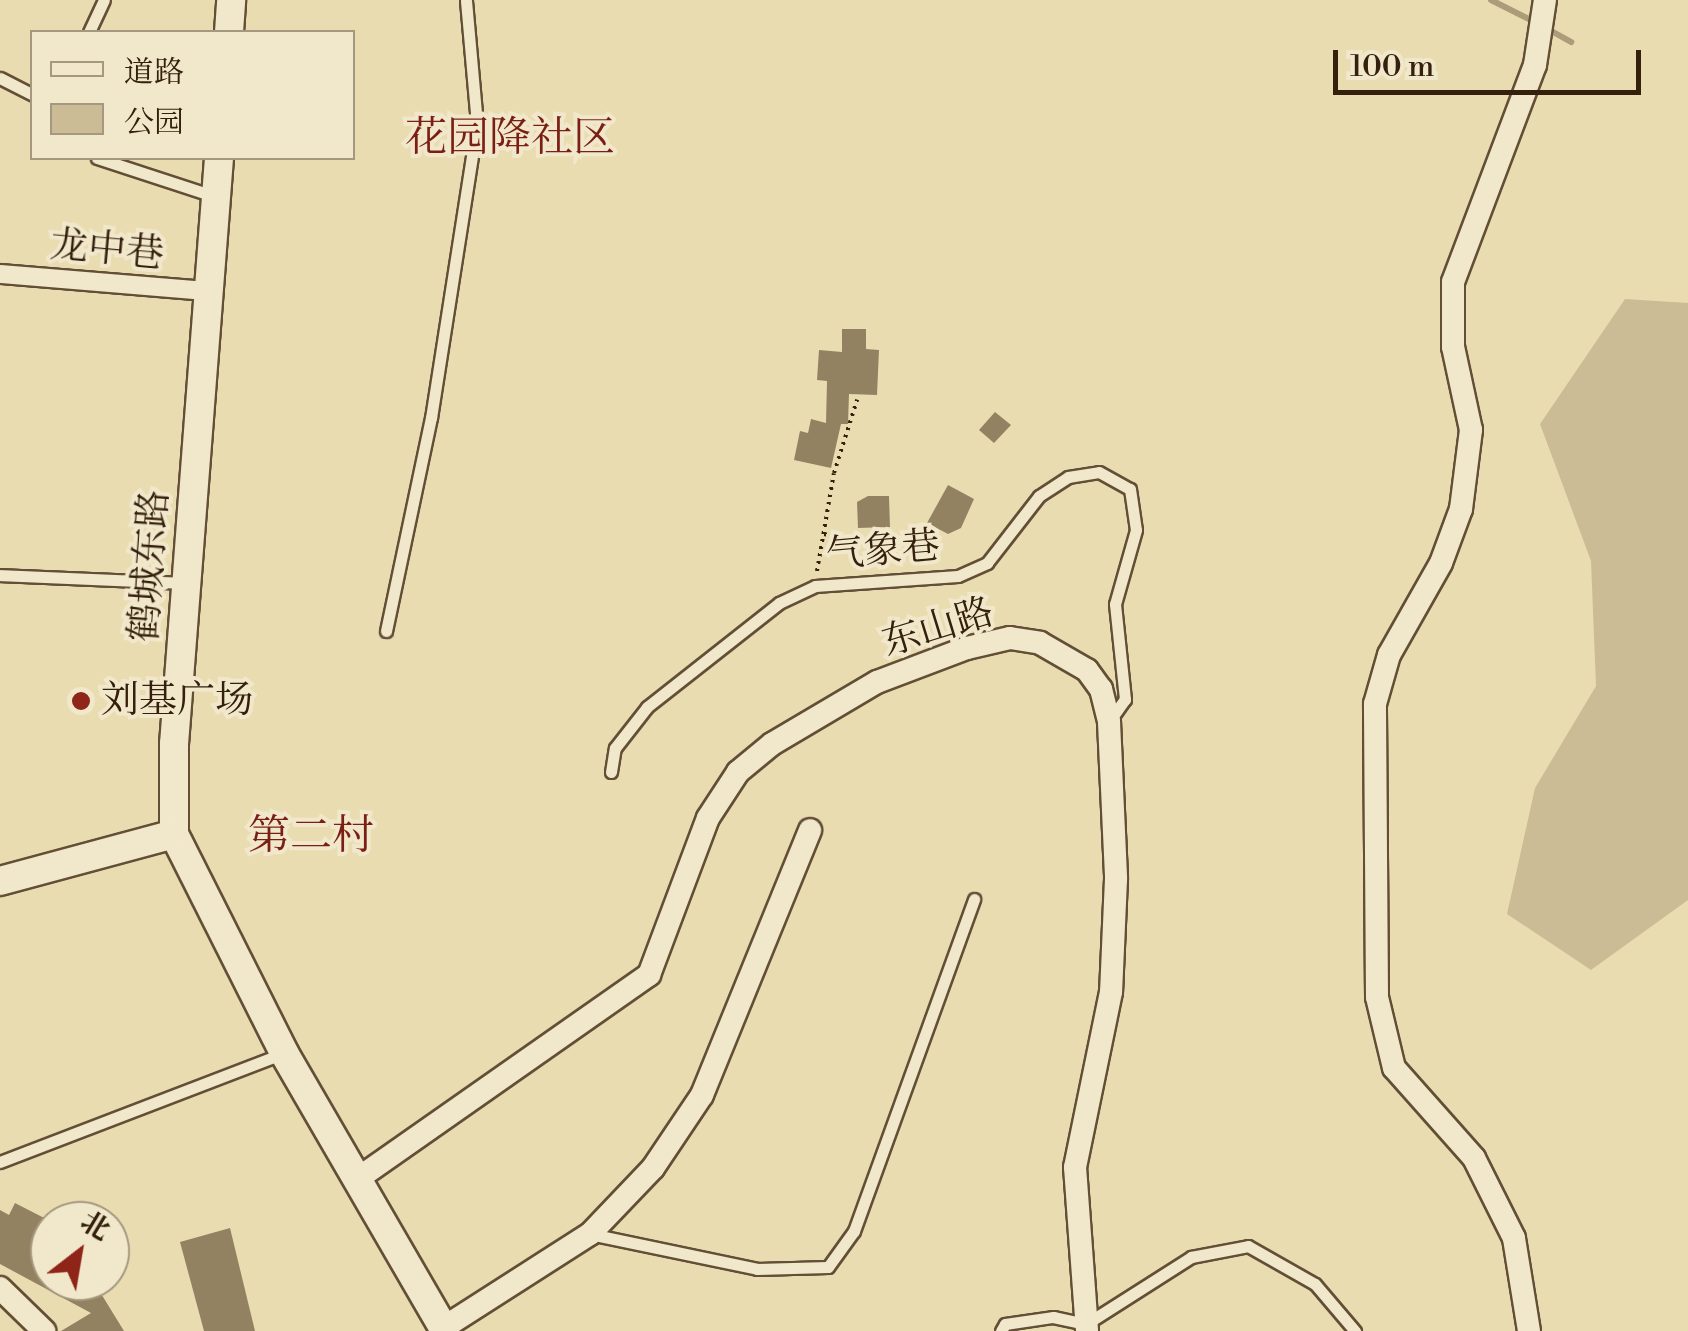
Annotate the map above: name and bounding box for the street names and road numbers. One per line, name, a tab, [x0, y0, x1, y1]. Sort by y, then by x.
street label: 龙中巷	[48, 222, 166, 278]
street label: 鹤城东路	[122, 489, 178, 643]
street label: 气象巷	[824, 523, 942, 579]
street label: 东山路	[877, 590, 999, 666]

